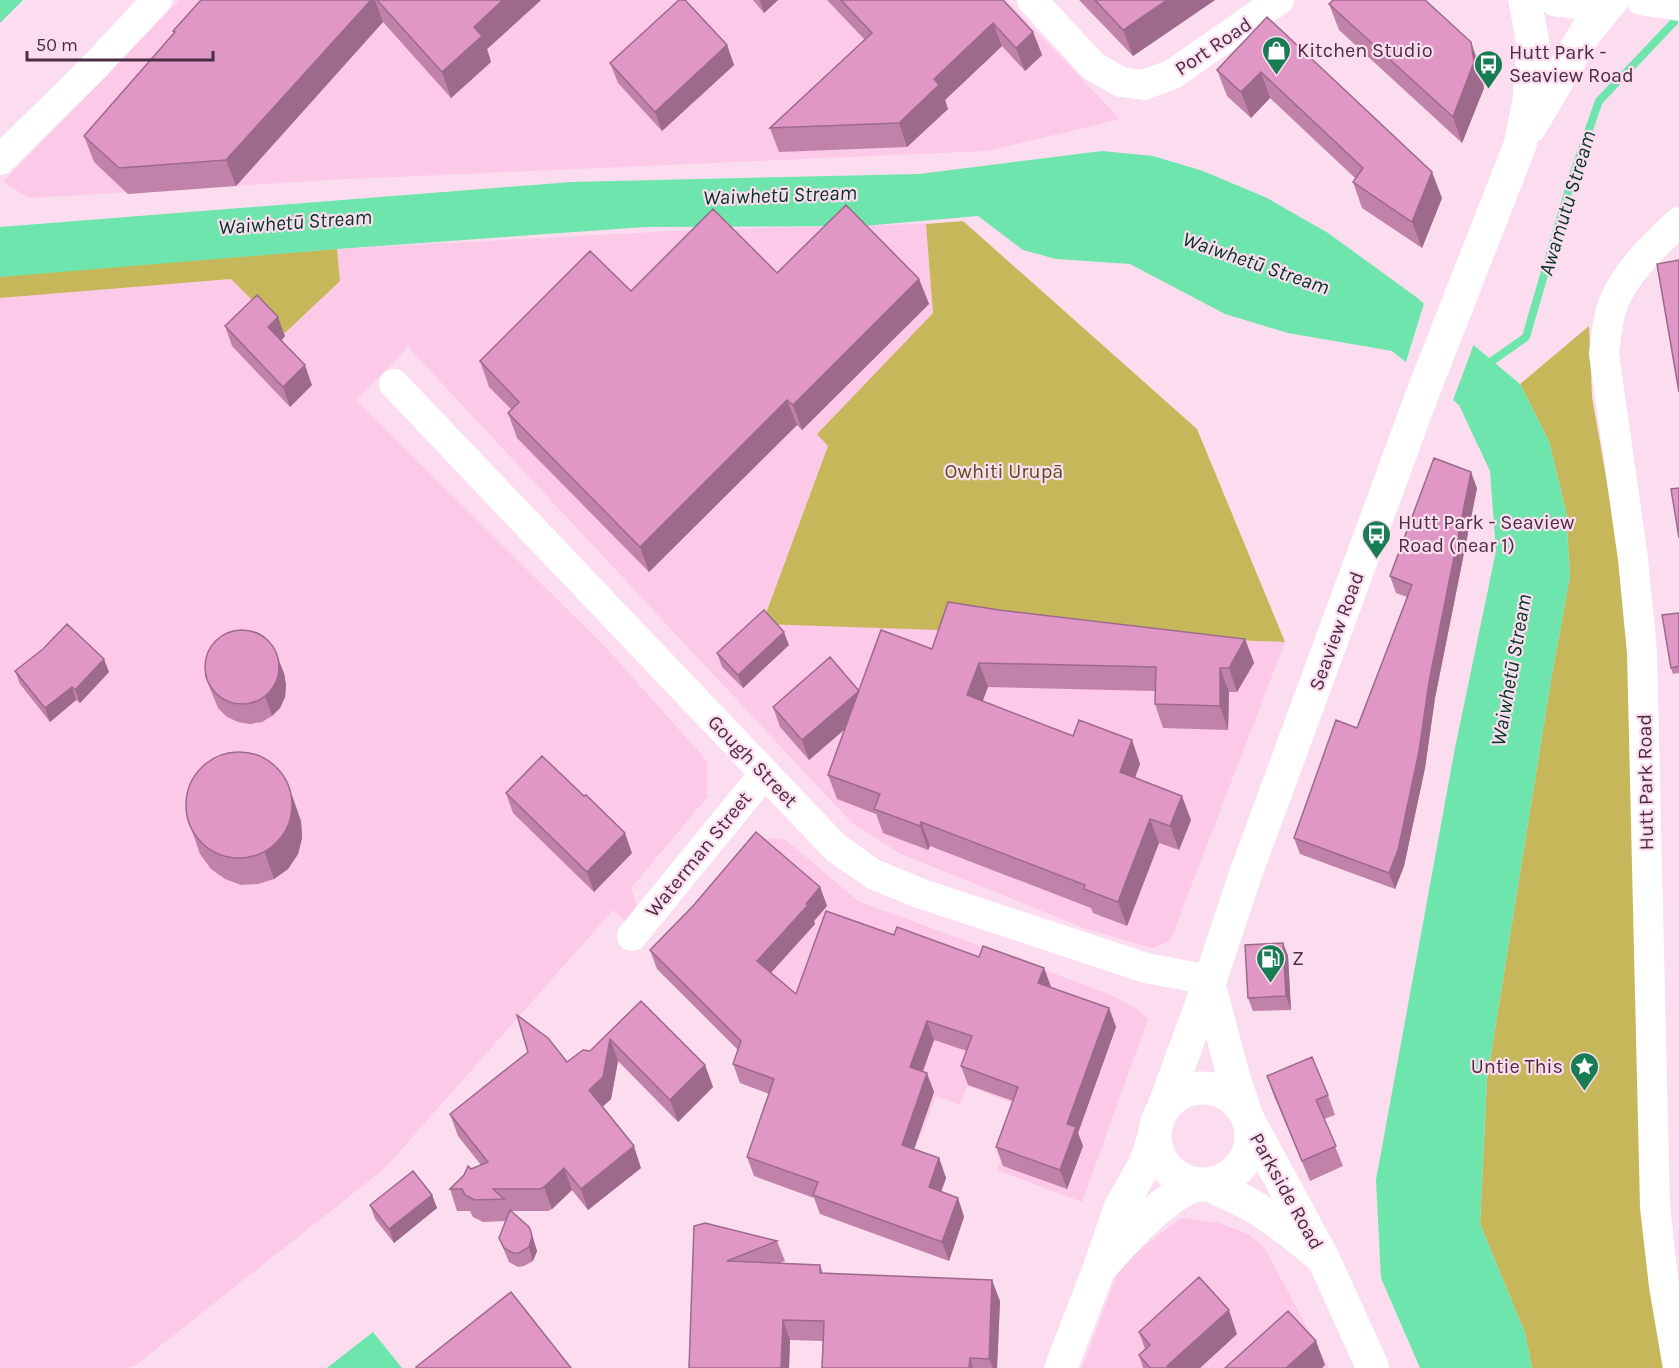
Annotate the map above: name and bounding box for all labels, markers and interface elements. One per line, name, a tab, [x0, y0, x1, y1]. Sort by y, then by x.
street label: Port Road	[1171, 12, 1256, 80]
scale bar	[27, 24, 213, 62]
text: 50 m	[36, 34, 78, 56]
shop icon: Kitchen Studio	[1260, 34, 1292, 76]
place label: Kitchen Studio	[1297, 39, 1433, 62]
place label: Hutt Park - Seaview Road	[1509, 41, 1634, 87]
bus stop icon: Hutt Park - Seaview Road	[1472, 48, 1504, 90]
water label: Awamutu Stream	[1534, 128, 1600, 278]
water label: Waiwhetū Stream	[703, 180, 857, 210]
water label: Waiwhetū Stream	[217, 205, 373, 239]
water label: Waiwhetū Stream	[1179, 227, 1333, 299]
park label: Owhiti Urupā	[945, 460, 1063, 483]
place label: Hutt Park - Seaview Road (near 1)	[1398, 511, 1575, 557]
bus stop icon: Hutt Park - Seaview Road (near 1)	[1361, 518, 1393, 560]
street label: Seaview Road	[1304, 569, 1369, 694]
water label: Waiwhetū Stream	[1486, 592, 1536, 748]
street label: Gough Street	[703, 711, 803, 812]
street label: Hutt Park Road	[1633, 713, 1658, 851]
street label: Waterman Street	[641, 787, 756, 922]
fuel station icon: Z	[1255, 942, 1287, 984]
place label: Z	[1292, 947, 1304, 970]
place icon: Untie This	[1568, 1050, 1600, 1092]
place label: Untie This	[1471, 1055, 1563, 1078]
street label: Parkside Road	[1245, 1129, 1328, 1254]

